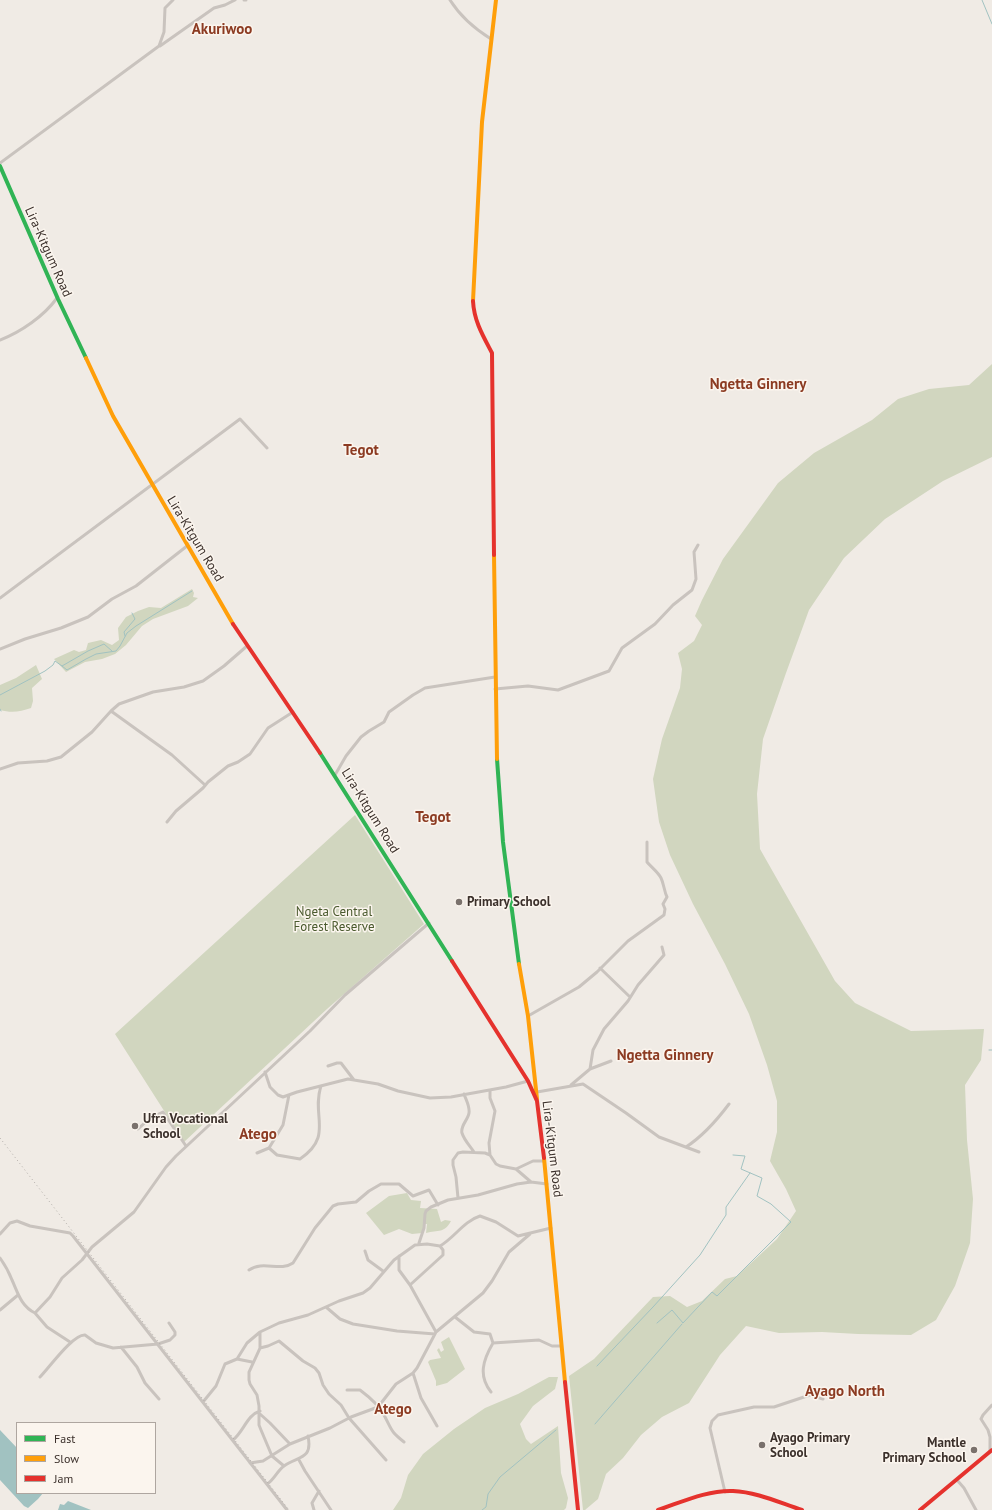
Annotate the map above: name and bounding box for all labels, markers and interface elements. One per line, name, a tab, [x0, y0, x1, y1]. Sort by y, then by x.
district label: Akuriwoo	[192, 21, 252, 39]
street label: Lira-Kitgum Road	[21, 205, 75, 299]
district label: Ngetta Ginnery	[710, 376, 806, 394]
district label: Tegot	[343, 442, 379, 460]
street label: Lira-Kitgum Road	[163, 493, 227, 585]
street label: Lira-Kitgum Road	[338, 766, 402, 856]
district label: Tegot	[415, 809, 451, 827]
place label: Primary School	[467, 894, 550, 910]
marker: Primary School	[454, 897, 464, 907]
park label: Ngeta Central Forest Reserve	[293, 904, 375, 935]
district label: Ngetta Ginnery	[617, 1047, 713, 1065]
street label: Lira-Kitgum Road	[538, 1100, 566, 1198]
place label: Ufra Vocational School	[143, 1111, 228, 1142]
marker: Ufra Vocational School	[130, 1121, 140, 1131]
district label: Atego	[239, 1126, 277, 1144]
district label: Ayago North	[805, 1383, 885, 1401]
district label: Atego	[374, 1401, 412, 1419]
legend	[16, 1422, 156, 1494]
place label: Ayago Primary School	[770, 1430, 850, 1461]
text: Fast	[54, 1431, 75, 1446]
place label: Mantle Primary School	[883, 1435, 966, 1466]
marker: Ayago Primary School	[757, 1440, 767, 1450]
marker: Mantle Primary School	[969, 1445, 979, 1455]
text: Slow	[54, 1451, 79, 1466]
text: Jam	[54, 1471, 73, 1486]

